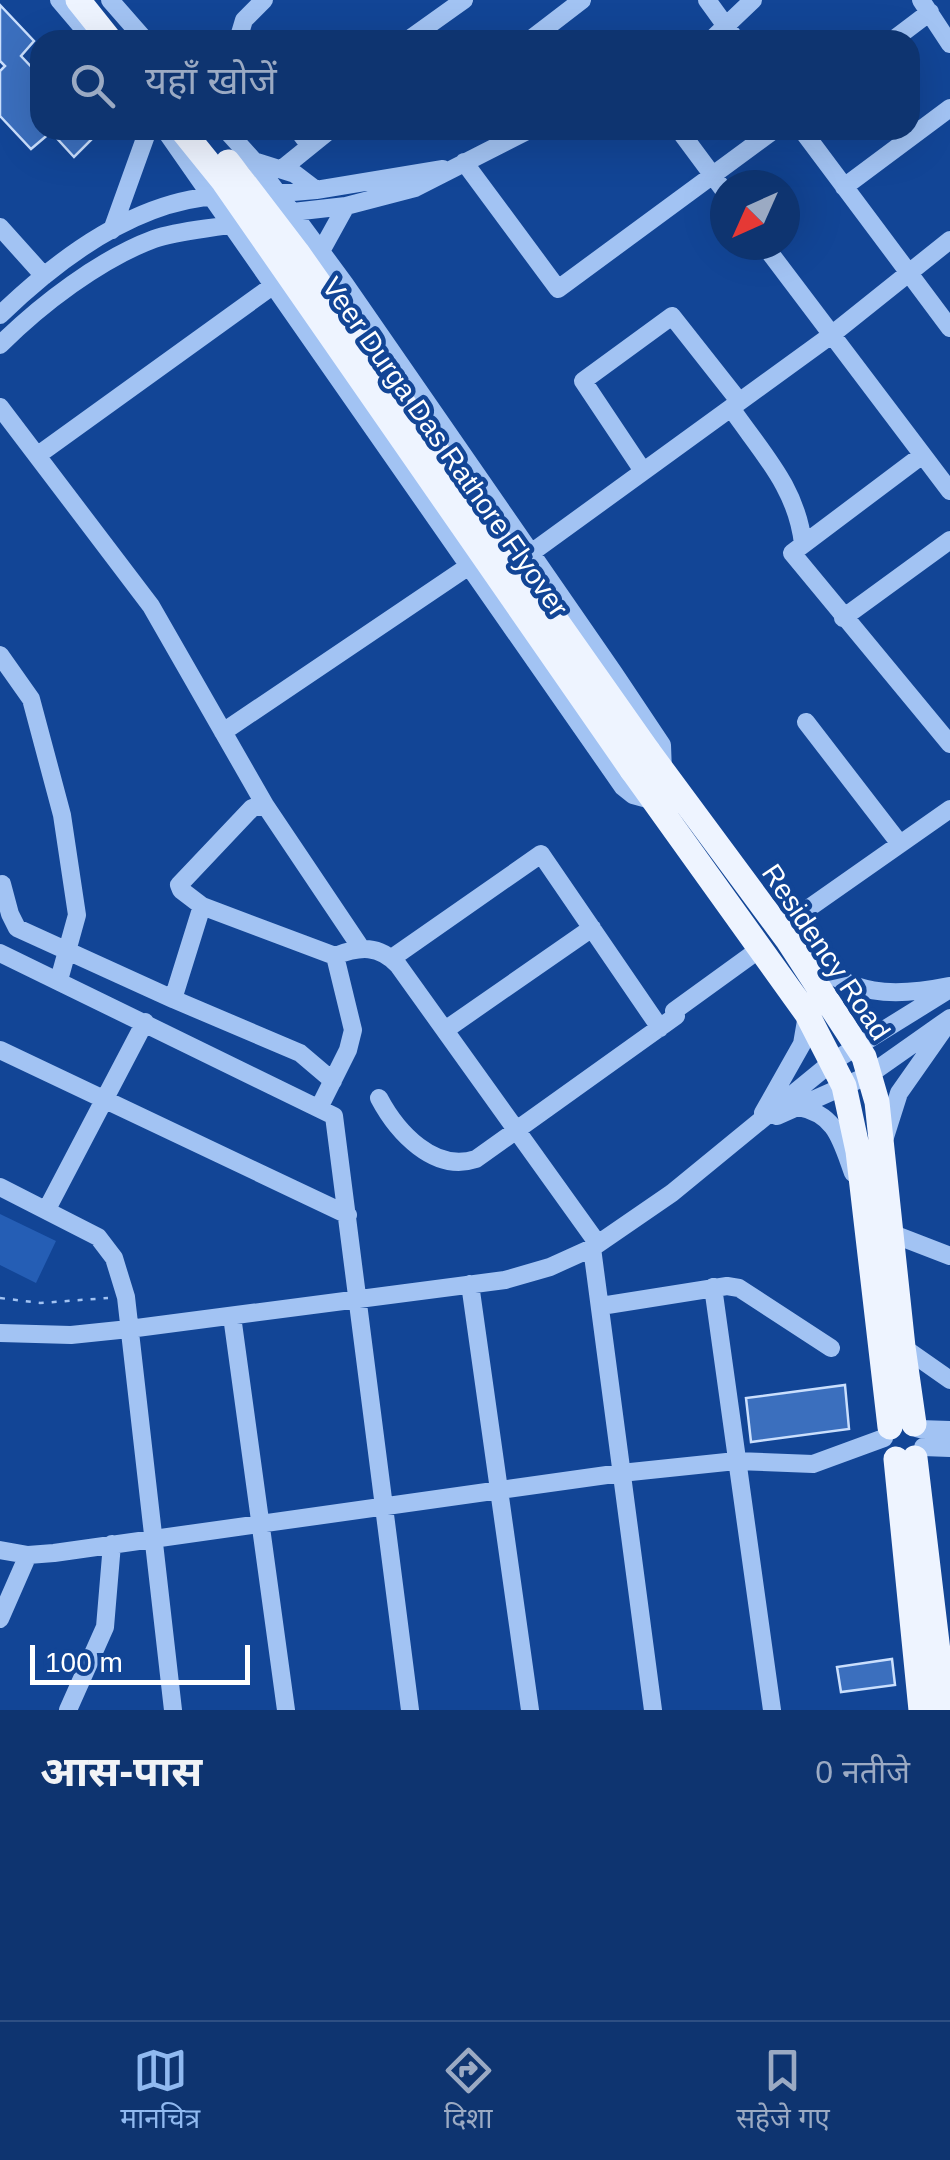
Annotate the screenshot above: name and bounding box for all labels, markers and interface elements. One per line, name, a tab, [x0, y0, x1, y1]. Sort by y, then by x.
search box	[30, 30, 920, 140]
icon: search	[65, 58, 120, 113]
text: यहाँ खोजें	[145, 60, 277, 102]
north arrow	[710, 170, 800, 260]
street label: Veer Durga Das Rathore Flyover	[316, 272, 574, 622]
street label: Residency Road	[756, 858, 896, 1046]
scale bar	[30, 1640, 250, 1684]
text: 100 m	[45, 1647, 123, 1678]
text: आस-पास	[40, 1748, 202, 1795]
text: 0 नतीजे	[815, 1754, 910, 1790]
tab: मानचित्र	[120, 2043, 200, 2139]
tab: दिशा	[441, 2043, 496, 2139]
tab: सहेजे गए	[736, 2043, 830, 2139]

